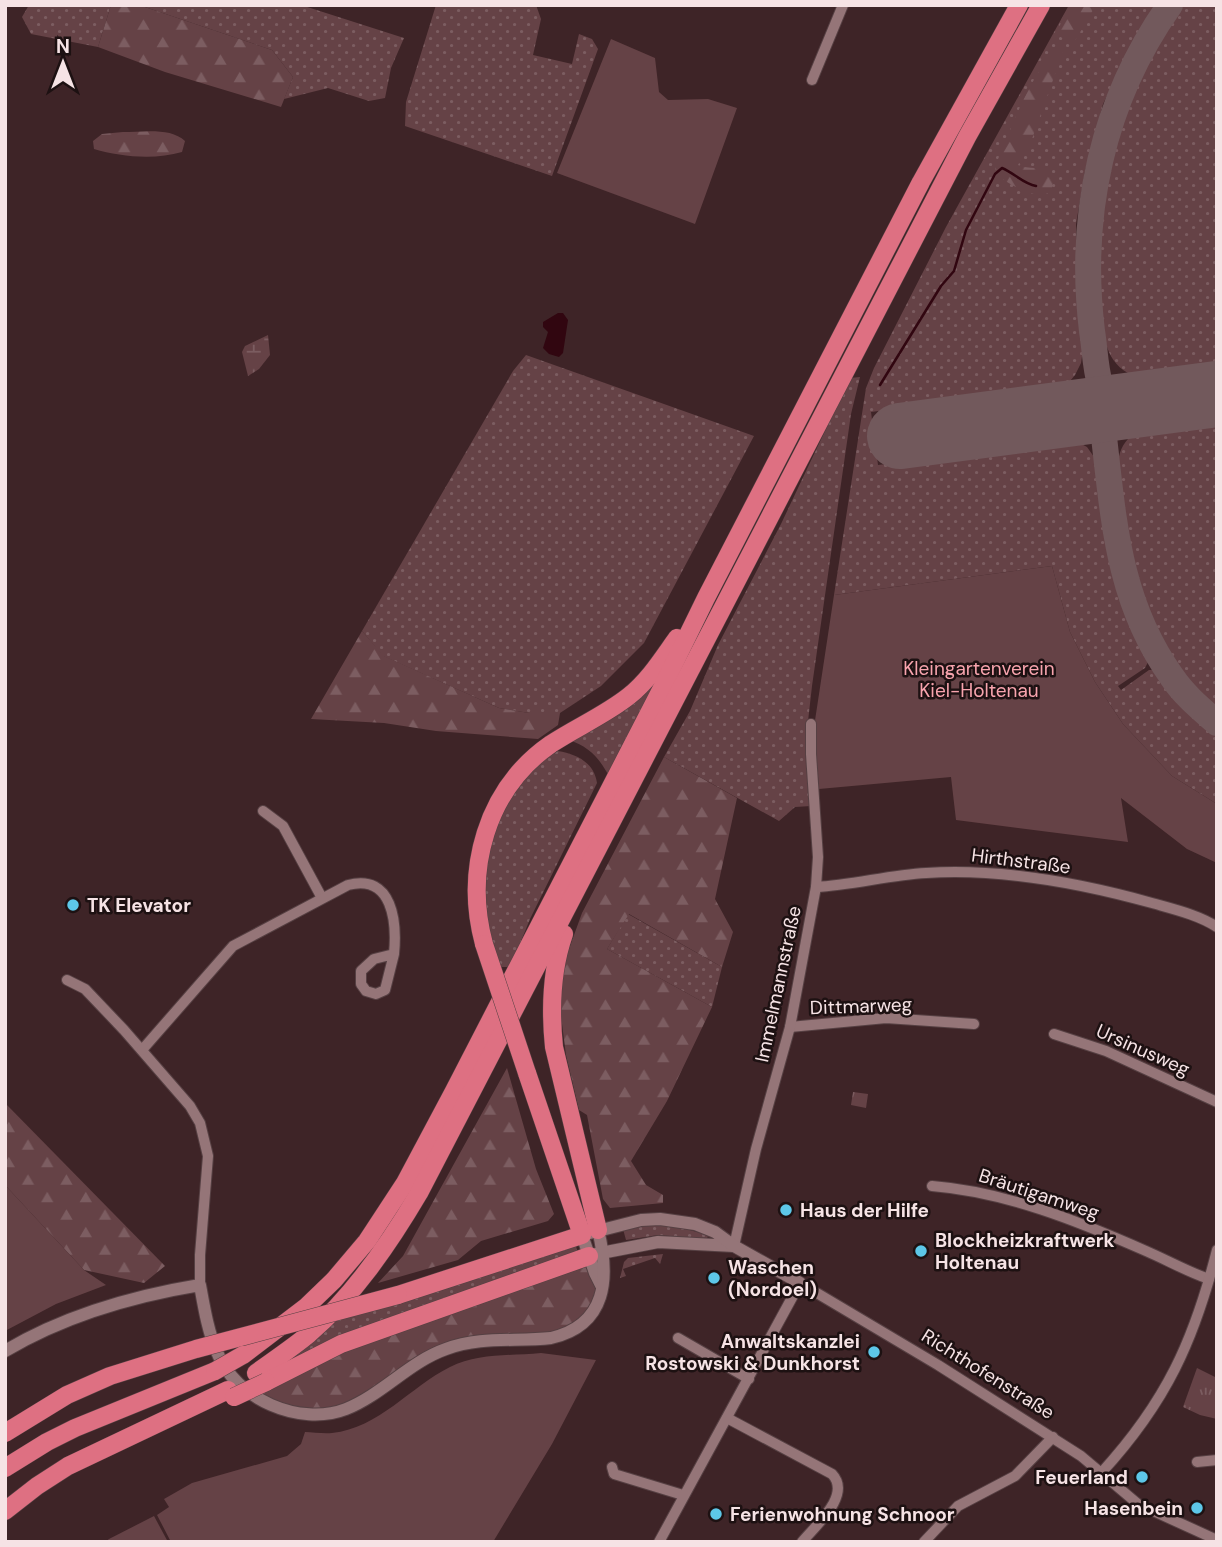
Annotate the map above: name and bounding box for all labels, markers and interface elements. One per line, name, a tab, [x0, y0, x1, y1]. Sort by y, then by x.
north arrow	[28, 28, 98, 98]
text: N	[56, 34, 70, 59]
park label: Kleingartenverein Kiel-Holtenau	[903, 656, 1055, 703]
street label: Hirthstraße	[970, 843, 1072, 879]
place label: TK Elevator	[87, 893, 191, 918]
marker: TK Elevator	[65, 897, 81, 913]
street label: Immelmannstraße	[749, 903, 807, 1065]
street label: Dittmarweg	[809, 992, 913, 1020]
street label: Ursinusweg	[1092, 1018, 1194, 1082]
street label: Bräutigamweg	[976, 1163, 1103, 1225]
place label: Haus der Hilfe	[800, 1198, 929, 1223]
marker: Haus der Hilfe	[778, 1202, 794, 1218]
place label: Blockheizkraftwerk Holtenau	[935, 1228, 1115, 1275]
marker: Blockheizkraftwerk Holtenau	[913, 1243, 929, 1259]
place label: Waschen (Nordoel)	[728, 1255, 817, 1302]
marker: Waschen (Nordoel)	[706, 1270, 722, 1286]
street label: Richthofenstraße	[917, 1323, 1059, 1425]
place label: Anwaltskanzlei Rostowski & Dunkhorst	[645, 1329, 860, 1376]
marker: Anwaltskanzlei Rostowski & Dunkhorst	[866, 1344, 882, 1360]
place label: Feuerland	[1035, 1465, 1128, 1490]
marker: Feuerland	[1134, 1469, 1150, 1485]
place label: Hasenbein	[1084, 1496, 1183, 1521]
marker: Hasenbein	[1189, 1500, 1205, 1516]
place label: Ferienwohnung Schnoor	[730, 1502, 955, 1527]
marker: Ferienwohnung Schnoor	[708, 1506, 724, 1522]

